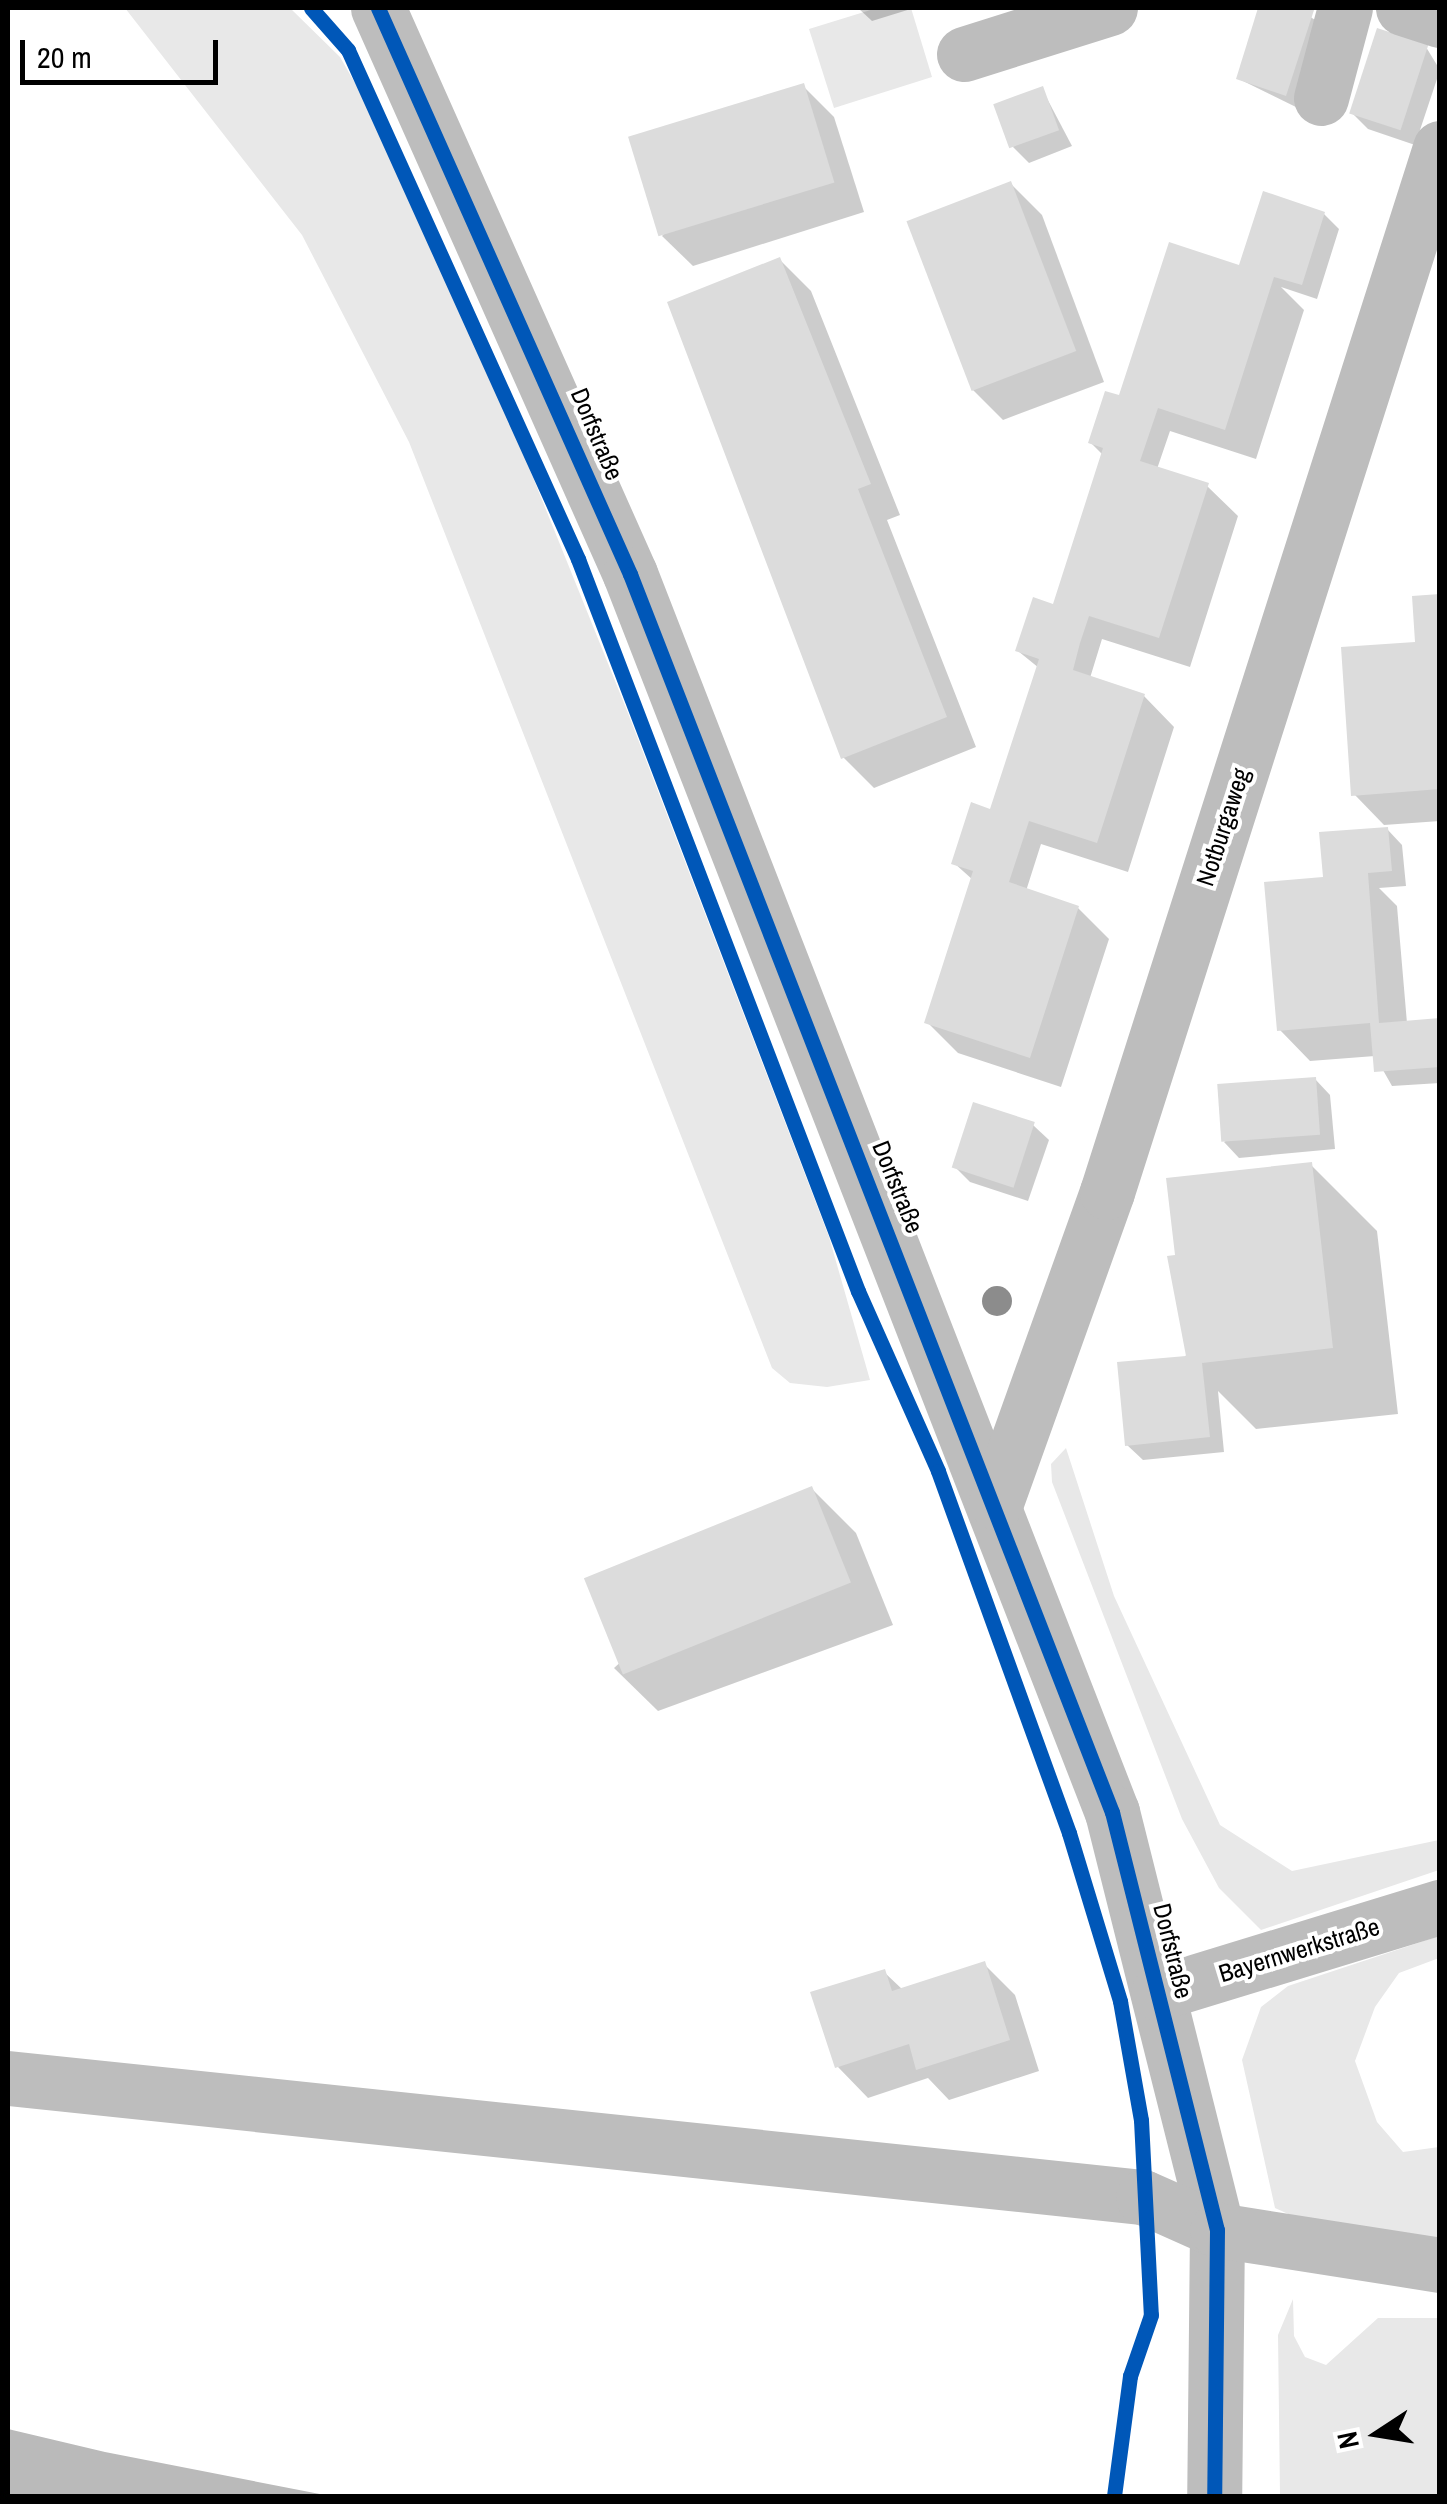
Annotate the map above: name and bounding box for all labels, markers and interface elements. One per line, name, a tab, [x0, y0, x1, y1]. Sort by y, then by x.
scale bar	[25, 20, 222, 82]
text: 20 m	[37, 37, 92, 77]
street label: Dorfstraße	[564, 384, 630, 484]
street label: Notburgaweg	[1190, 764, 1256, 890]
street label: Dorfstraße	[866, 1136, 930, 1238]
street label: Dorfstraße	[1147, 1900, 1199, 2002]
street label: Bayernwerkstraße	[1215, 1911, 1383, 1989]
north arrow	[1327, 2384, 1427, 2484]
text: N	[1327, 2428, 1368, 2452]

